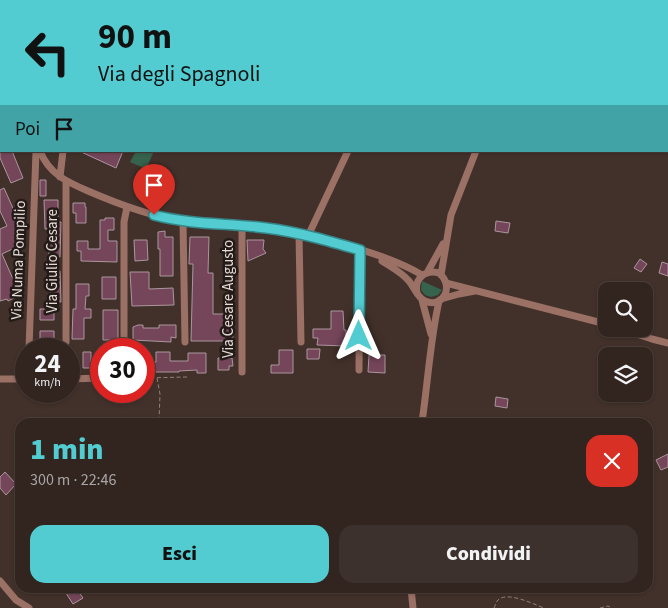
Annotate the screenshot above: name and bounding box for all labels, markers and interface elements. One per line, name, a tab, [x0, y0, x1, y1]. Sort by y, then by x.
text: 90 m	[98, 12, 172, 62]
icon: left	[15, 20, 80, 85]
text: Via degli Spagnoli	[98, 58, 260, 90]
icon: arrive	[50, 115, 78, 143]
text: Poi	[15, 116, 40, 143]
pin	[133, 164, 175, 215]
icon: arrive	[140, 171, 168, 199]
street label: Via Numa Pompilio	[6, 200, 31, 320]
street label: Via Giulio Cesare	[42, 209, 63, 313]
street label: Via Cesare Augusto	[218, 240, 239, 358]
map controls	[598, 282, 653, 402]
button: search	[598, 282, 653, 337]
position arrow	[332, 309, 384, 361]
speed limit sign: 30	[90, 338, 155, 403]
text: 24	[34, 346, 61, 382]
button: layers	[598, 347, 653, 402]
text: km/h	[34, 374, 61, 391]
text: 1 min	[30, 428, 104, 471]
button: close	[586, 435, 638, 487]
text: 300 m · 22:46	[30, 469, 117, 491]
button: Esci	[30, 525, 329, 583]
button: Condividi	[339, 525, 638, 583]

